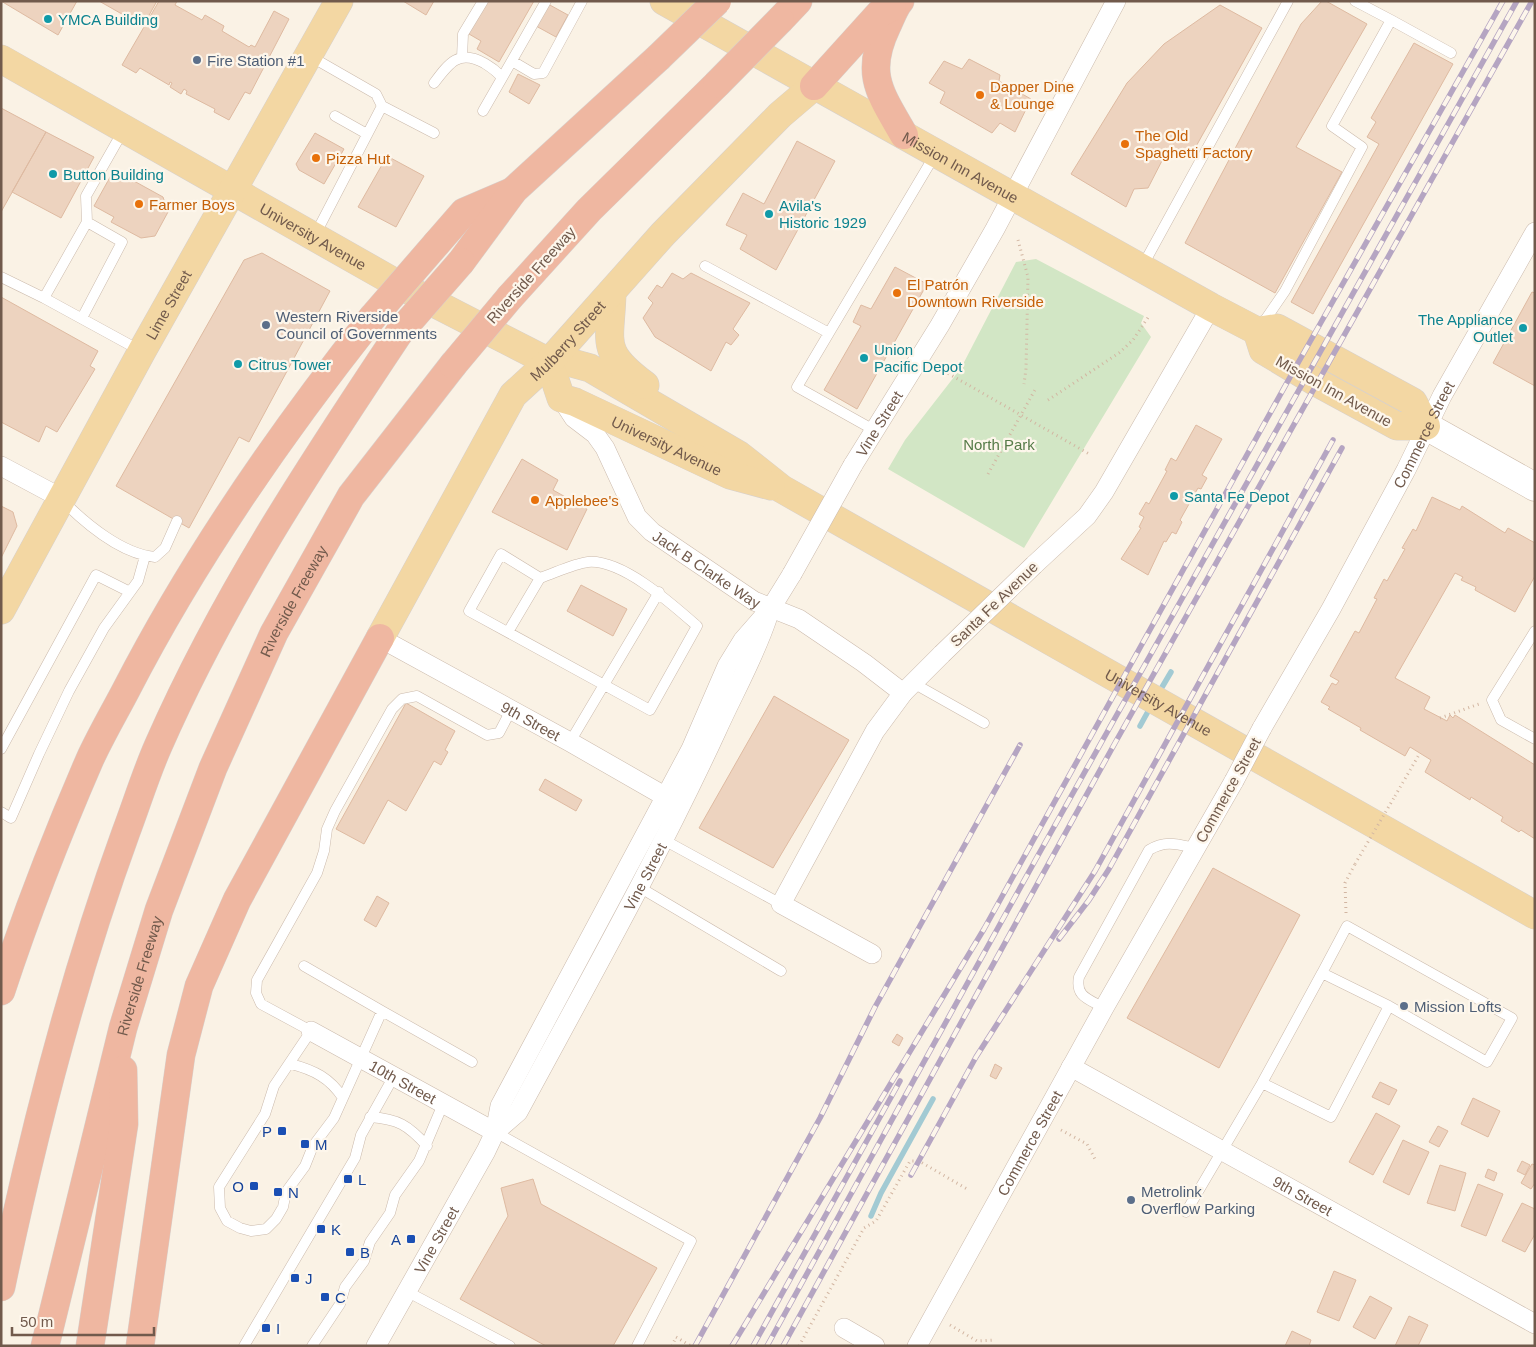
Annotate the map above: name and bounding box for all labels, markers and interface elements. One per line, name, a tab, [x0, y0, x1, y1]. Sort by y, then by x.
place label: YMCA Building	[58, 11, 158, 28]
marker: YMCA Building	[42, 13, 54, 25]
place label: Fire Station #1	[207, 52, 305, 69]
marker: Fire Station #1	[191, 54, 203, 66]
place label: Dapper Dine & Lounge	[990, 78, 1074, 112]
marker: Dapper Dine & Lounge	[974, 89, 986, 101]
place label: The Old Spaghetti Factory	[1135, 127, 1253, 161]
street label: Mission Inn Avenue	[900, 128, 1022, 206]
marker: The Old Spaghetti Factory	[1119, 138, 1131, 150]
place label: Pizza Hut	[326, 150, 391, 167]
marker: Pizza Hut	[310, 152, 322, 164]
place label: Button Building	[63, 166, 164, 183]
marker: Button Building	[47, 168, 59, 180]
place label: Farmer Boys	[149, 196, 235, 213]
place label: Avila's Historic 1929	[779, 197, 867, 231]
marker: Farmer Boys	[133, 198, 145, 210]
street label: University Avenue	[257, 199, 370, 273]
marker: Avila's Historic 1929	[763, 208, 775, 220]
street label: Riverside Freeway	[483, 223, 579, 327]
street label: Lime Street	[142, 266, 195, 342]
place label: El Patrón Downtown Riverside	[907, 276, 1044, 310]
marker: El Patrón Downtown Riverside	[891, 287, 903, 299]
street label: Mulberry Street	[526, 296, 609, 384]
place label: Western Riverside Council of Governments	[276, 308, 437, 342]
place label: The Appliance Outlet	[1418, 311, 1514, 345]
marker: Western Riverside Council of Governments	[260, 319, 272, 331]
marker: The Appliance Outlet	[1517, 322, 1529, 334]
place label: Union Pacific Depot	[874, 341, 963, 375]
marker: Union Pacific Depot	[858, 352, 870, 364]
street label: Mission Inn Avenue	[1273, 352, 1395, 430]
place label: Citrus Tower	[248, 356, 331, 373]
marker: Citrus Tower	[232, 358, 244, 370]
street label: Commerce Street	[1389, 377, 1458, 491]
street label: Vine Street	[852, 387, 906, 459]
street label: University Avenue	[609, 412, 725, 478]
park label: North Park	[963, 436, 1035, 453]
place label: Santa Fe Depot	[1184, 488, 1290, 505]
marker: Santa Fe Depot	[1168, 490, 1180, 502]
place label: Applebee's	[545, 492, 619, 509]
marker: Applebee's	[529, 494, 541, 506]
street label: Jack B Clarke Way	[650, 527, 763, 611]
street label: Riverside Freeway	[256, 542, 330, 659]
street label: Santa Fe Avenue	[947, 558, 1041, 650]
street label: University Avenue	[1102, 665, 1215, 739]
street label: 9th Street	[498, 698, 564, 744]
street label: Commerce Street	[1192, 734, 1264, 846]
street label: Vine Street	[620, 839, 670, 913]
street label: Riverside Freeway	[113, 913, 165, 1037]
place label: Mission Lofts	[1414, 998, 1502, 1015]
marker: Mission Lofts	[1398, 1000, 1410, 1012]
street label: 10th Street	[367, 1056, 440, 1107]
street label: Commerce Street	[993, 1087, 1066, 1199]
place label: P	[262, 1123, 272, 1140]
marker: P	[276, 1125, 288, 1137]
place label: M	[315, 1136, 328, 1153]
marker: M	[299, 1138, 311, 1150]
place label: L	[358, 1171, 366, 1188]
street label: 9th Street	[1270, 1172, 1336, 1219]
marker: L	[342, 1173, 354, 1185]
place label: O	[232, 1178, 244, 1195]
marker: O	[248, 1180, 260, 1192]
place label: Metrolink Overflow Parking	[1141, 1183, 1255, 1217]
place label: N	[288, 1184, 299, 1201]
marker: N	[272, 1186, 284, 1198]
marker: Metrolink Overflow Parking	[1125, 1194, 1137, 1206]
street label: Vine Street	[410, 1203, 462, 1276]
place label: K	[331, 1221, 341, 1238]
marker: K	[315, 1223, 327, 1235]
place label: A	[391, 1231, 401, 1248]
marker: A	[405, 1233, 417, 1245]
place label: B	[360, 1244, 370, 1261]
marker: B	[344, 1246, 356, 1258]
place label: J	[305, 1270, 313, 1287]
marker: J	[289, 1272, 301, 1284]
place label: C	[335, 1289, 346, 1306]
marker: C	[319, 1291, 331, 1303]
scale bar	[12, 1304, 155, 1336]
text: 50 m	[20, 1313, 53, 1330]
place label: I	[276, 1320, 280, 1337]
marker: I	[260, 1322, 272, 1334]

